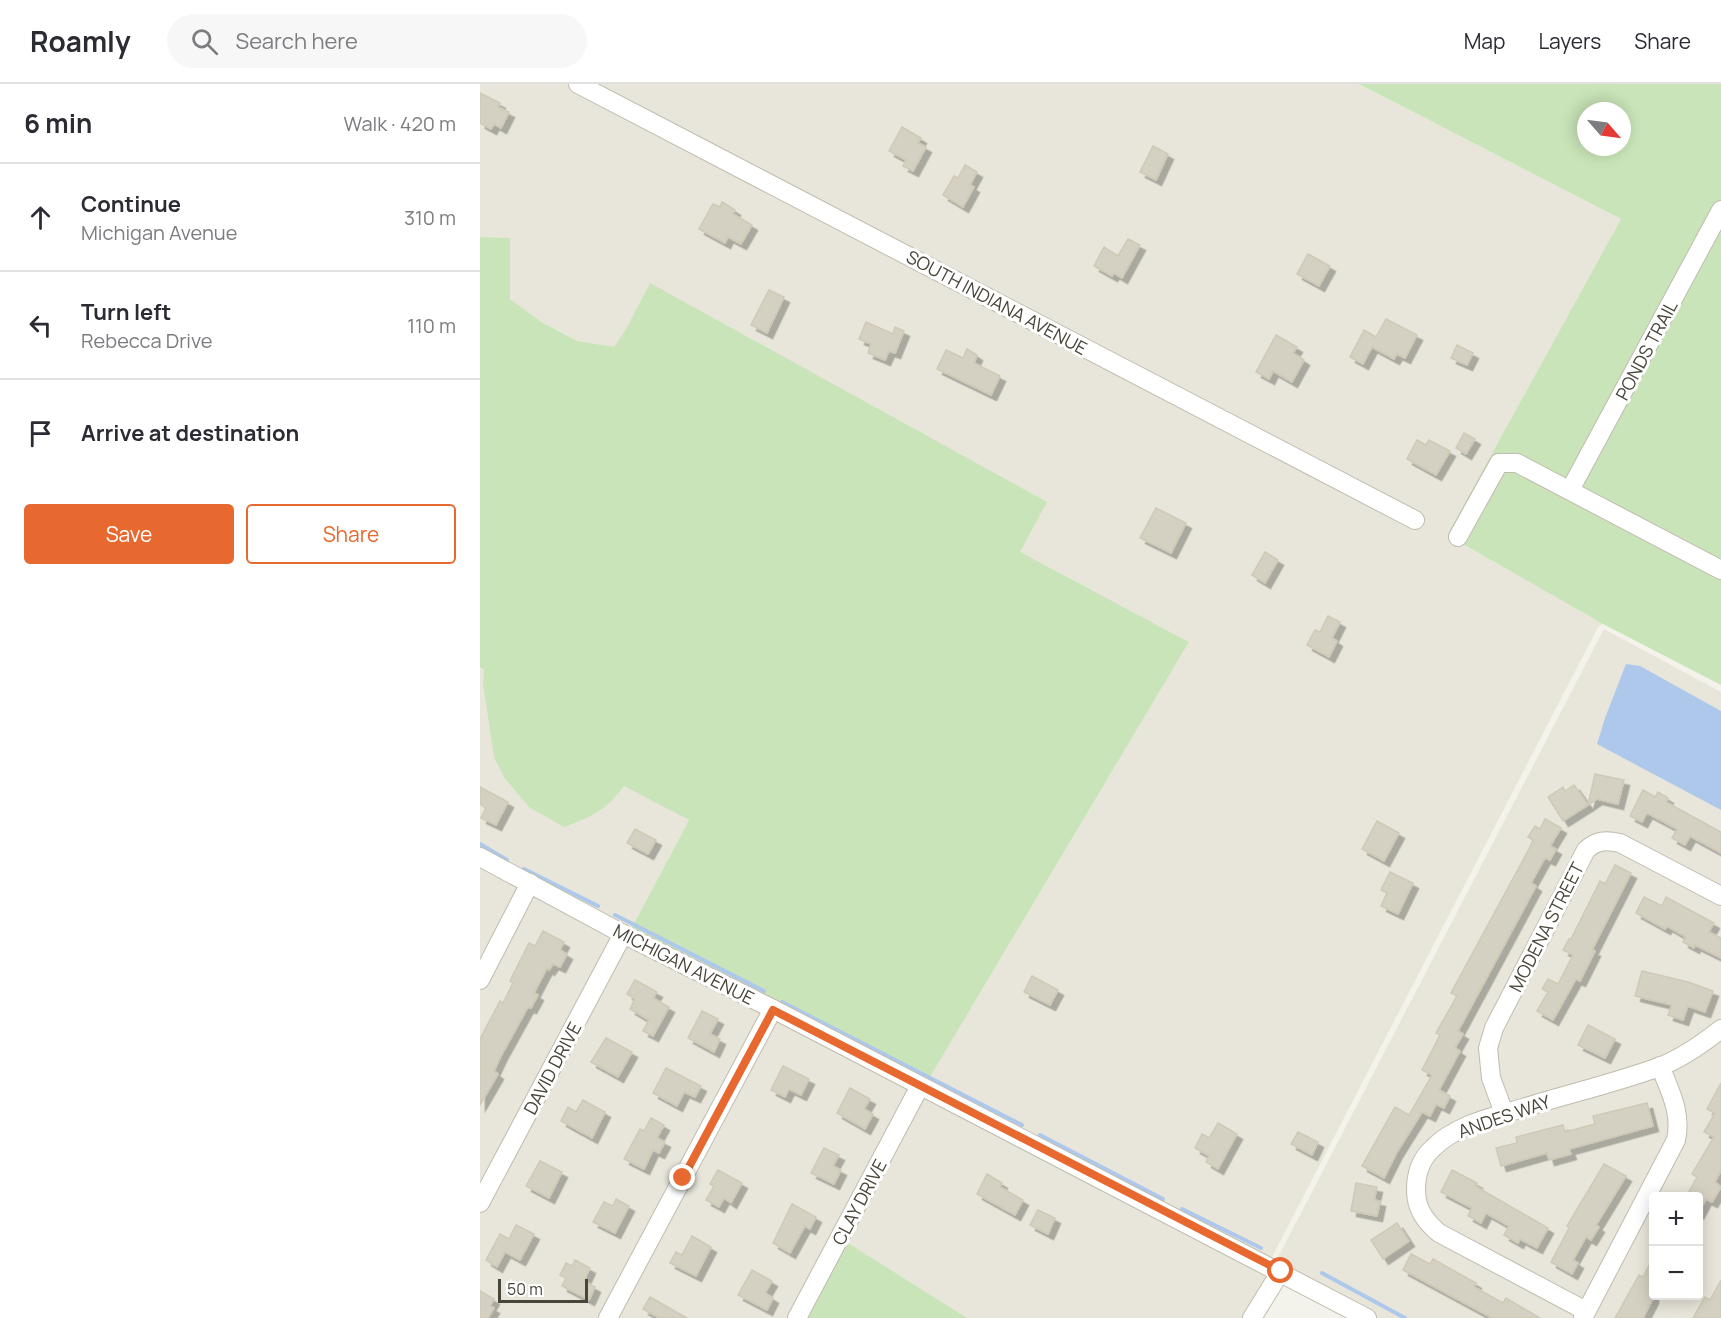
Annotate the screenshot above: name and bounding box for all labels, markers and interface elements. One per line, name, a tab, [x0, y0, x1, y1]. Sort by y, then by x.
search box	[167, 14, 587, 68]
text: Roamly	[30, 22, 131, 60]
icon: search	[188, 25, 221, 58]
text: Search here	[236, 26, 358, 56]
text: Map	[1464, 27, 1505, 55]
text: Layers	[1538, 27, 1601, 55]
text: Share	[1634, 27, 1691, 55]
north arrow	[1577, 102, 1631, 156]
text: 6 min	[24, 105, 92, 141]
text: Walk · 420 m	[344, 110, 456, 137]
text: Continue	[81, 189, 181, 219]
icon: ahead	[24, 201, 57, 234]
text: 310 m	[404, 204, 456, 231]
text: Michigan Avenue	[81, 219, 237, 246]
street label: SOUTH INDIANA AVENUE	[902, 244, 1092, 360]
street label: PONDS TRAIL	[1610, 296, 1682, 404]
text: Turn left	[81, 297, 171, 327]
icon: left	[24, 309, 57, 342]
text: 110 m	[407, 312, 456, 339]
text: Rebecca Drive	[81, 327, 212, 354]
icon: arrive	[24, 417, 57, 450]
text: Arrive at destination	[81, 418, 299, 448]
button: Save	[24, 504, 234, 564]
button: Share	[246, 504, 456, 564]
street label: MODENA STREET	[1503, 858, 1589, 996]
street label: MICHIGAN AVENUE	[610, 918, 758, 1010]
street label: DAVID DRIVE	[518, 1018, 586, 1118]
street label: ANDES WAY	[1455, 1089, 1554, 1143]
street label: CLAY DRIVE	[826, 1155, 892, 1249]
route end	[669, 1164, 695, 1190]
map controls	[1649, 1192, 1703, 1300]
button: +	[1649, 1192, 1703, 1246]
button: −	[1649, 1246, 1703, 1300]
route start	[1267, 1257, 1293, 1283]
scale bar	[498, 1276, 588, 1304]
text: 50 m	[507, 1278, 543, 1300]

